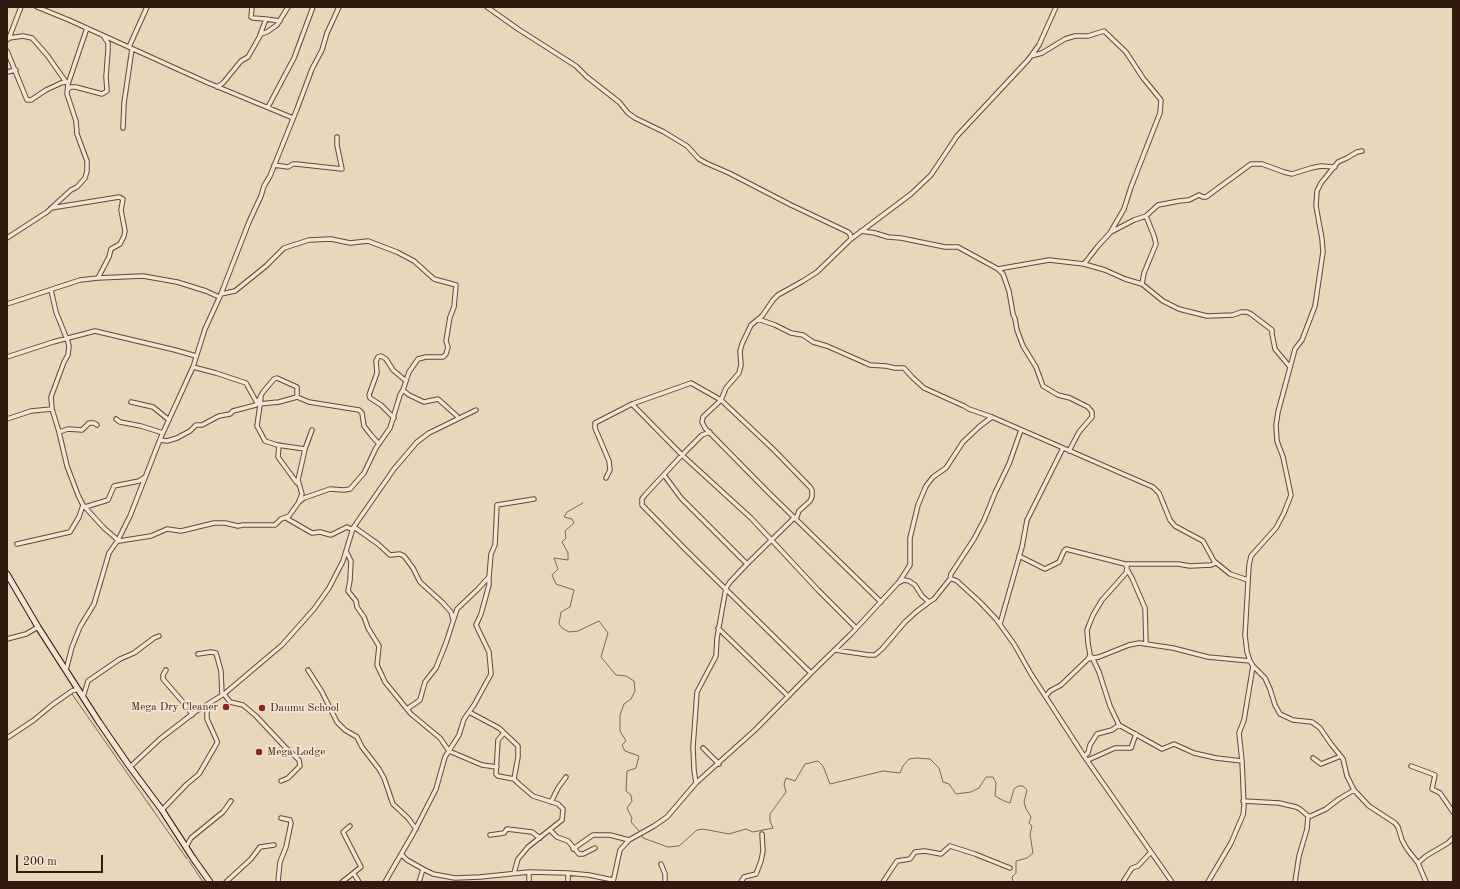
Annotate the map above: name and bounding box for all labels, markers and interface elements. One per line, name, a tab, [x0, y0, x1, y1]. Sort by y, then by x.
place label: Mega Dry Cleaner	[131, 700, 218, 714]
place label: Daumu School	[270, 701, 339, 715]
marker: Mega Dry Cleaner	[221, 702, 231, 712]
marker: Daumu School	[257, 703, 267, 713]
place label: Mega Lodge	[267, 745, 325, 759]
marker: Mega Lodge	[254, 747, 264, 757]
scale bar	[18, 847, 105, 873]
text: 200 m	[23, 856, 57, 868]

